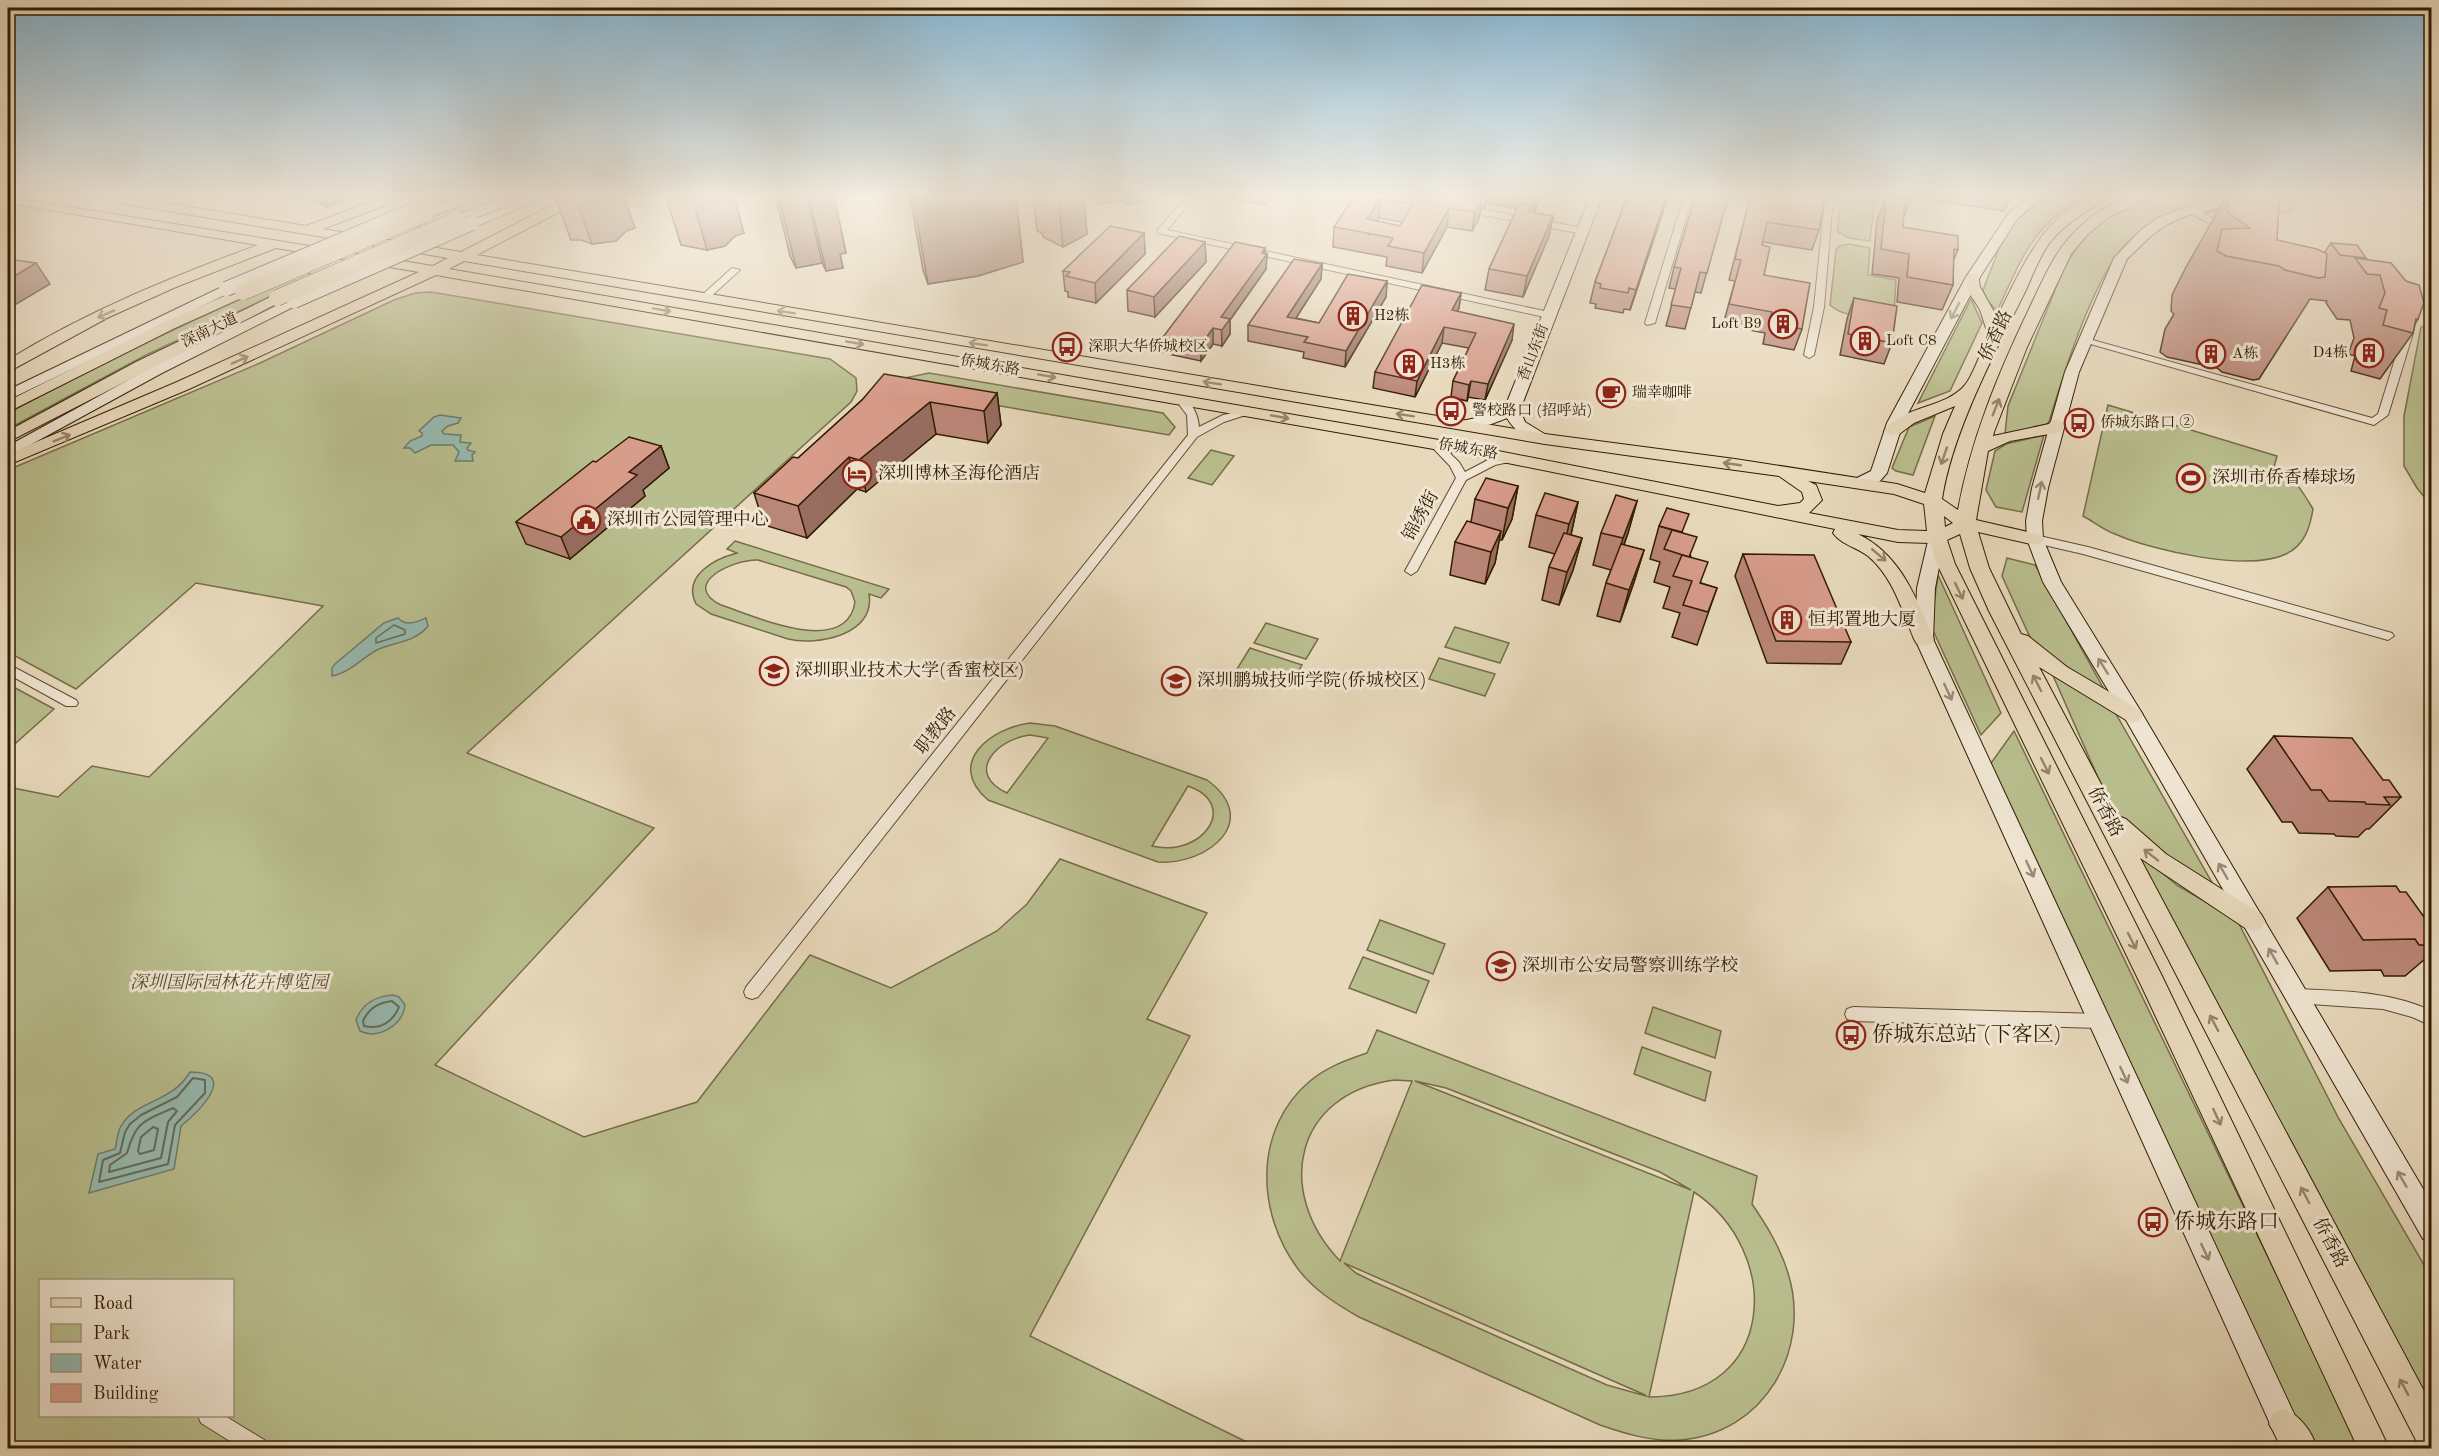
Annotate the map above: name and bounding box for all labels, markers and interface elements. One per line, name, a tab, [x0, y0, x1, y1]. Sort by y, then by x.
building icon: H2栋	[1337, 300, 1369, 332]
one-way arrow	[1948, 302, 1960, 320]
one-way arrow	[652, 304, 672, 315]
one-way arrow	[777, 306, 796, 317]
place label: H2栋	[1374, 307, 1410, 324]
street label: 侨香路	[1975, 307, 2016, 364]
one-way arrow	[98, 308, 116, 320]
building icon: Loft B9	[1767, 308, 1799, 340]
street label: 深南大道	[179, 309, 240, 351]
place label: Loft B9	[1711, 317, 1762, 332]
street label: 香山东街	[1514, 322, 1552, 384]
building icon: Loft C8	[1849, 325, 1881, 357]
bus stop icon: 深职大华侨城校区	[1051, 331, 1083, 363]
place label: Loft C8	[1886, 334, 1937, 349]
building icon: D4栋	[2353, 337, 2385, 369]
one-way arrow	[844, 338, 864, 349]
one-way arrow	[969, 338, 989, 349]
place label: 深职大华侨城校区	[1088, 338, 1208, 355]
building icon: A栋	[2195, 338, 2227, 370]
place label: D4栋	[2313, 344, 2348, 361]
place label: A栋	[2232, 345, 2258, 362]
building icon: H3栋	[1393, 348, 1425, 380]
street label: 侨城东路	[959, 351, 1021, 379]
one-way arrow	[231, 354, 249, 365]
place label: H3栋	[1430, 355, 1466, 372]
one-way arrow	[1036, 371, 1056, 382]
one-way arrow	[1203, 377, 1223, 388]
cafe icon: 瑞幸咖啡	[1595, 377, 1627, 409]
place label: 瑞幸咖啡	[1632, 384, 1692, 401]
bus stop icon: 警校路口 (招呼站)	[1435, 395, 1467, 427]
one-way arrow	[1991, 398, 2002, 416]
place label: 警校路口 (招呼站)	[1472, 402, 1592, 419]
bus stop icon: 侨城东路口 ②	[2063, 407, 2095, 439]
one-way arrow	[1395, 409, 1415, 420]
one-way arrow	[1270, 412, 1290, 423]
place label: 侨城东路口 ②	[2100, 414, 2194, 431]
one-way arrow	[52, 432, 71, 443]
street label: 侨城东路	[1437, 435, 1499, 463]
one-way arrow	[1938, 446, 1949, 465]
hotel icon: 深圳博林圣海伦酒店	[841, 458, 873, 490]
one-way arrow	[1723, 458, 1742, 469]
sports icon: 深圳市侨香棒球场	[2175, 462, 2207, 494]
place label: 深圳博林圣海伦酒店	[878, 463, 1040, 483]
place label: 深圳市侨香棒球场	[2212, 467, 2356, 487]
one-way arrow	[2035, 480, 2046, 500]
street label: 锦绣街	[1398, 487, 1442, 544]
public building icon: 深圳市公园管理中心	[570, 504, 602, 536]
place label: 深圳市公园管理中心	[607, 509, 769, 529]
one-way arrow	[1871, 548, 1886, 562]
one-way arrow	[1954, 582, 1966, 600]
building icon: 恒邦置地大厦	[1771, 604, 1803, 636]
place label: 恒邦置地大厦	[1808, 609, 1916, 629]
school or university icon: 深圳职业技术大学(香蜜校区)	[758, 655, 790, 687]
one-way arrow	[2097, 658, 2109, 675]
place label: 深圳职业技术大学(香蜜校区)	[795, 660, 1024, 680]
school or university icon: 深圳鹏城技师学院(侨城校区)	[1160, 665, 1192, 697]
place label: 深圳鹏城技师学院(侨城校区)	[1197, 670, 1426, 690]
one-way arrow	[2031, 674, 2043, 692]
one-way arrow	[1943, 682, 1955, 700]
street label: 职教路	[911, 703, 960, 758]
one-way arrow	[2040, 757, 2051, 775]
street label: 侨香路	[2084, 783, 2127, 840]
one-way arrow	[2144, 848, 2160, 861]
one-way arrow	[2024, 860, 2036, 878]
one-way arrow	[2217, 863, 2229, 880]
one-way arrow	[2127, 932, 2139, 950]
one-way arrow	[2267, 948, 2279, 965]
school or university icon: 深圳市公安局警察训练学校	[1485, 950, 1517, 982]
place label: 深圳市公安局警察训练学校	[1522, 955, 1738, 975]
park label: 深圳国际园林花卉博览园	[130, 972, 331, 992]
one-way arrow	[2208, 1014, 2220, 1032]
bus stop icon: 侨城东总站 (下客区)	[1835, 1019, 1867, 1051]
place label: 侨城东总站 (下客区)	[1872, 1023, 2061, 1046]
one-way arrow	[2118, 1065, 2130, 1083]
one-way arrow	[2211, 1107, 2223, 1125]
one-way arrow	[2396, 1171, 2408, 1188]
one-way arrow	[2298, 1187, 2310, 1205]
bus stop icon: 侨城东路口	[2137, 1206, 2169, 1238]
place label: 侨城东路口	[2174, 1210, 2279, 1233]
street label: 侨香路	[2309, 1214, 2352, 1271]
one-way arrow	[2200, 1242, 2212, 1260]
legend	[39, 1279, 234, 1417]
text: Road	[93, 1295, 133, 1313]
text: Park	[93, 1325, 130, 1343]
text: Water	[93, 1355, 142, 1373]
one-way arrow	[2398, 1378, 2410, 1396]
text: Building	[93, 1385, 159, 1403]

